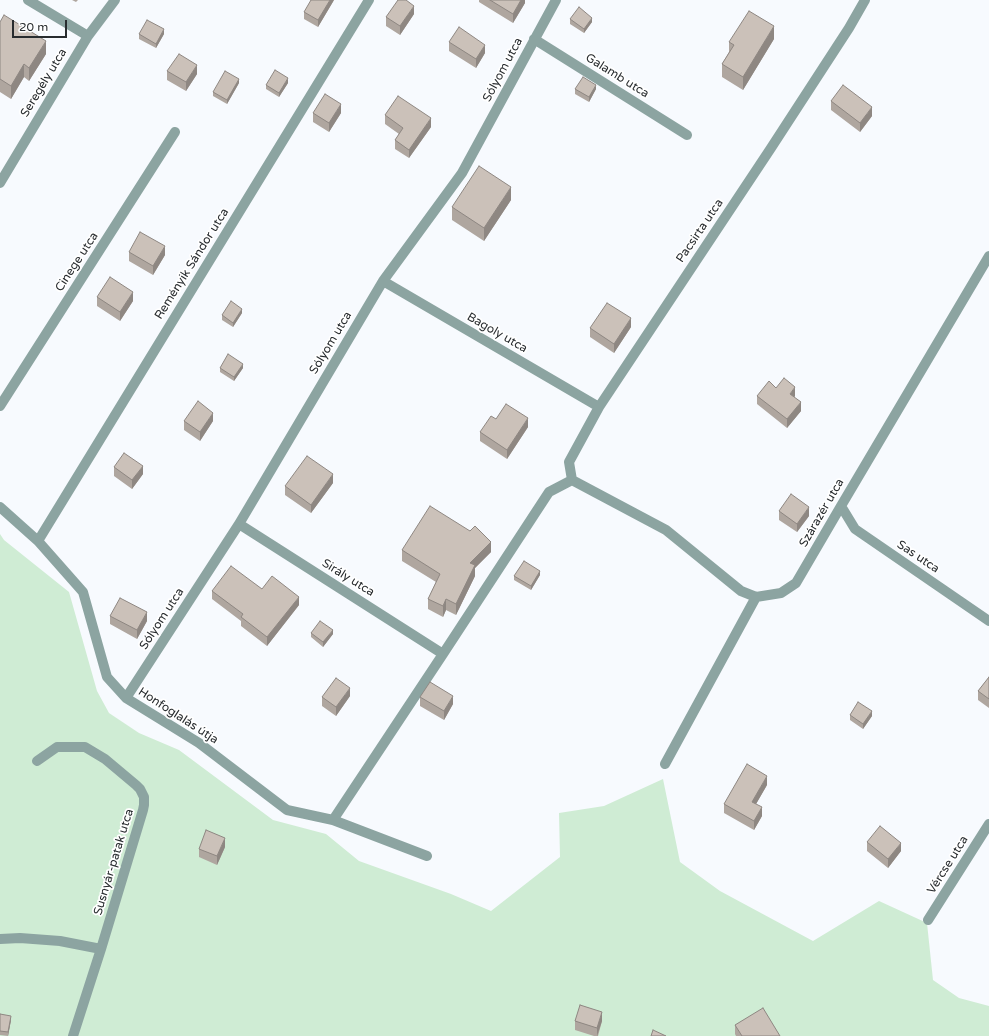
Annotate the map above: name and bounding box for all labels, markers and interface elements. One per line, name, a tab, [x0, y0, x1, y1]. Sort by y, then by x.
scale bar	[14, 12, 69, 38]
text: 20 m	[19, 20, 48, 34]
street label: Sólyom utca	[480, 36, 526, 104]
street label: Seregély utca	[18, 46, 70, 120]
street label: Galamb utca	[583, 51, 651, 101]
street label: Pacsirta utca	[673, 196, 727, 266]
street label: Reményik Sándor utca	[152, 206, 232, 322]
street label: Cinege utca	[52, 230, 102, 294]
street label: Sólyom utca	[307, 309, 355, 377]
street label: Bagoly utca	[464, 310, 530, 356]
street label: Szárazér utca	[797, 476, 847, 550]
street label: Sas utca	[894, 538, 942, 576]
street label: Sirály utca	[319, 556, 377, 600]
street label: Sólyom utca	[137, 586, 187, 652]
street label: Honfoglalás útja	[135, 685, 221, 747]
street label: Susnyár-patak utca	[91, 807, 137, 917]
street label: Vércse utca	[924, 833, 972, 897]

